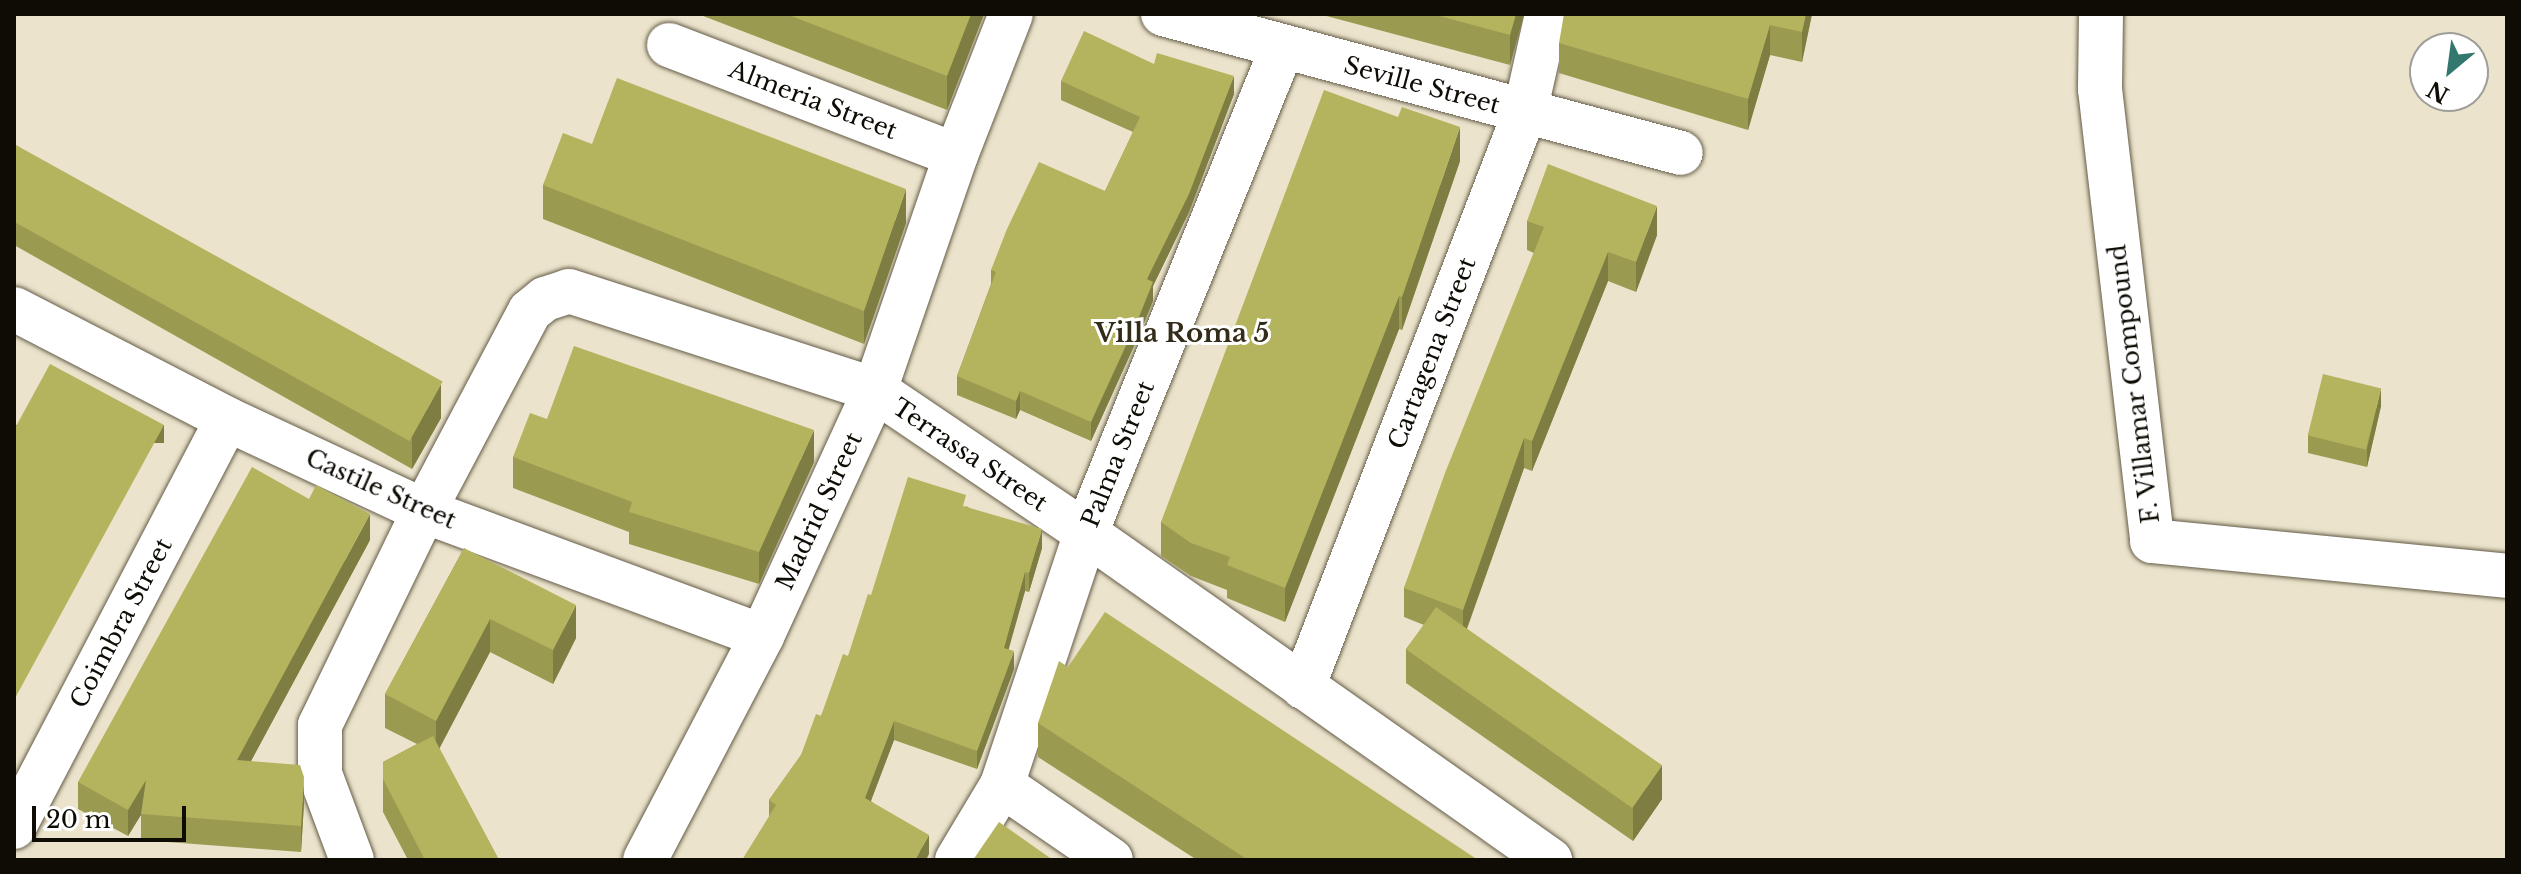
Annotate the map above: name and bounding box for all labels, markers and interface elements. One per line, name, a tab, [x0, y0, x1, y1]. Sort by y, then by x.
north arrow	[2409, 32, 2489, 112]
street label: Seville Street	[1341, 50, 1503, 120]
street label: Almeria Street	[725, 55, 901, 145]
text: N	[2423, 75, 2454, 109]
street label: F. Villamar Compound	[2103, 242, 2165, 526]
street label: Cartagena Street	[1382, 253, 1482, 453]
district label: Villa Roma 5	[1095, 318, 1269, 350]
street label: Palma Street	[1076, 377, 1160, 531]
street label: Terrassa Street	[887, 393, 1053, 517]
street label: Madrid Street	[770, 428, 868, 594]
street label: Castile Street	[301, 443, 461, 535]
street label: Coimbra Street	[64, 533, 178, 713]
scale bar	[36, 790, 190, 840]
text: 20 m	[46, 805, 111, 834]

